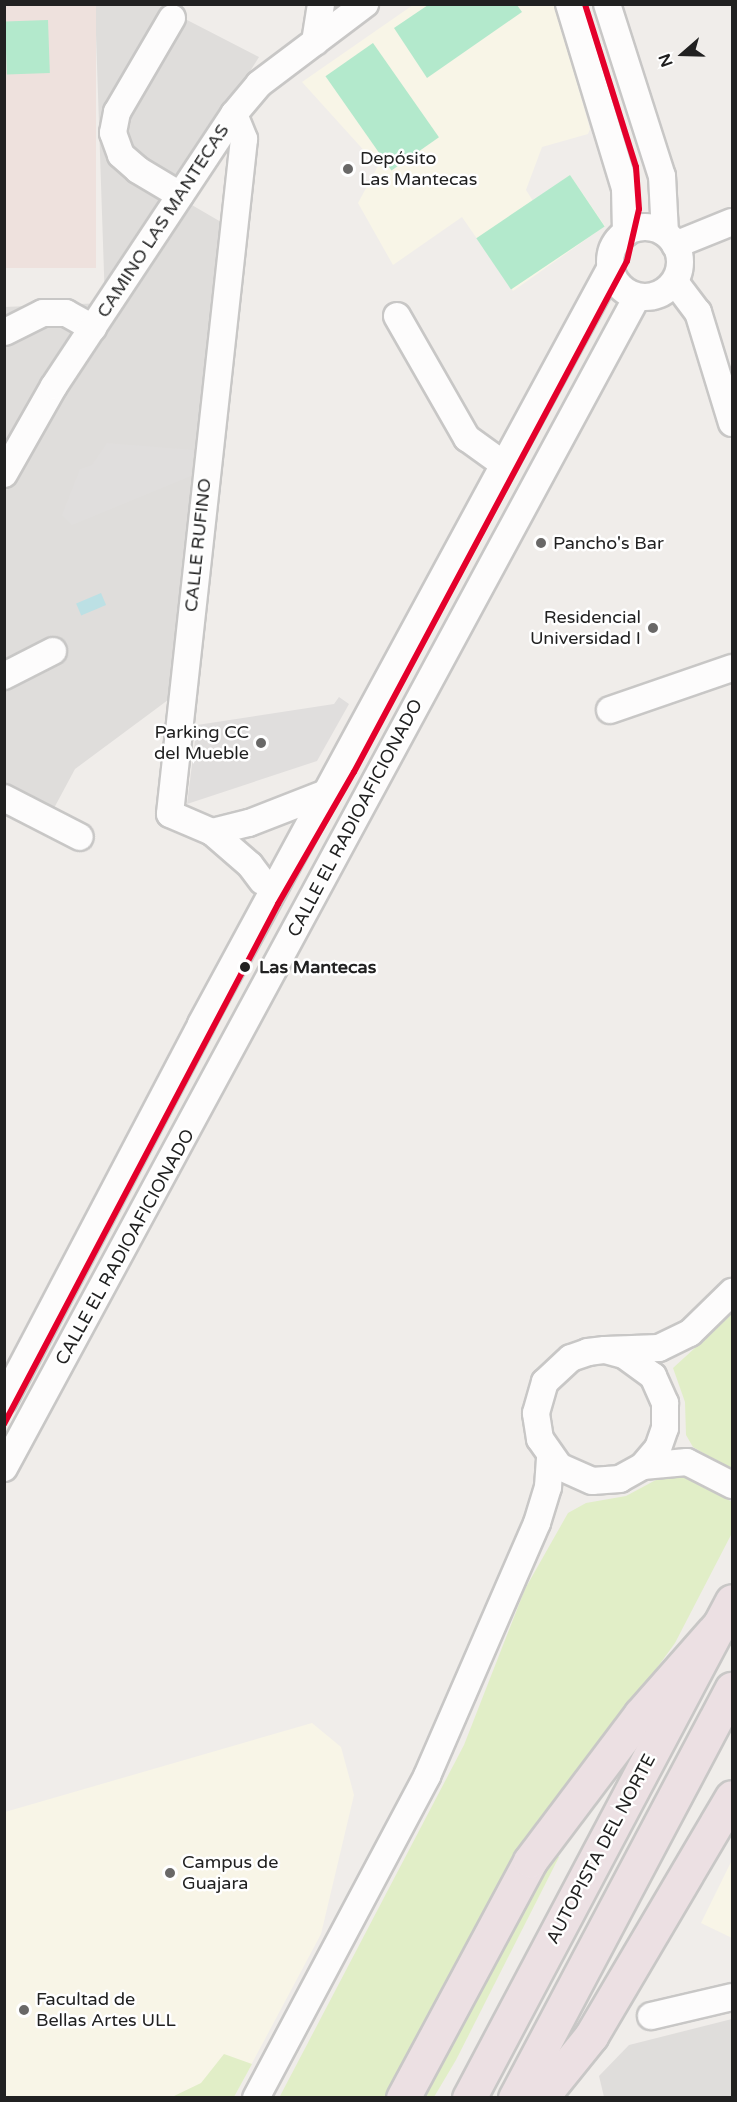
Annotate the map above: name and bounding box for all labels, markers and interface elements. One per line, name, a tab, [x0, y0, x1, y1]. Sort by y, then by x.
north arrow	[653, 24, 713, 84]
text: N	[654, 51, 678, 70]
street label: CAMINO LAS MANTECAS	[92, 120, 234, 322]
place label: Depósito Las Mantecas	[360, 148, 477, 190]
marker: Depósito Las Mantecas	[341, 162, 355, 176]
street label: CALLE RUFINO	[180, 477, 216, 613]
place label: Pancho's Bar	[553, 532, 664, 554]
marker: Pancho's Bar	[534, 536, 548, 550]
place label: Residencial Universidad I	[530, 607, 641, 650]
marker: Residencial Universidad I	[646, 621, 660, 635]
street label: CALLE EL RADIOAFICIONADO	[283, 695, 427, 941]
place label: Parking CC del Mueble	[154, 722, 249, 764]
marker: Parking CC del Mueble	[254, 736, 268, 750]
place label: Las Mantecas	[259, 956, 376, 978]
marker: Las Mantecas	[236, 958, 254, 976]
street label: CALLE EL RADIOAFICIONADO	[51, 1125, 199, 1369]
street label: AUTOPISTA DEL NORTE	[542, 1750, 660, 1948]
place label: Campus de Guajara	[182, 1852, 278, 1894]
marker: Campus de Guajara	[163, 1866, 177, 1880]
place label: Facultad de Bellas Artes ULL	[36, 1989, 176, 2032]
marker: Facultad de Bellas Artes ULL	[17, 2003, 31, 2017]

